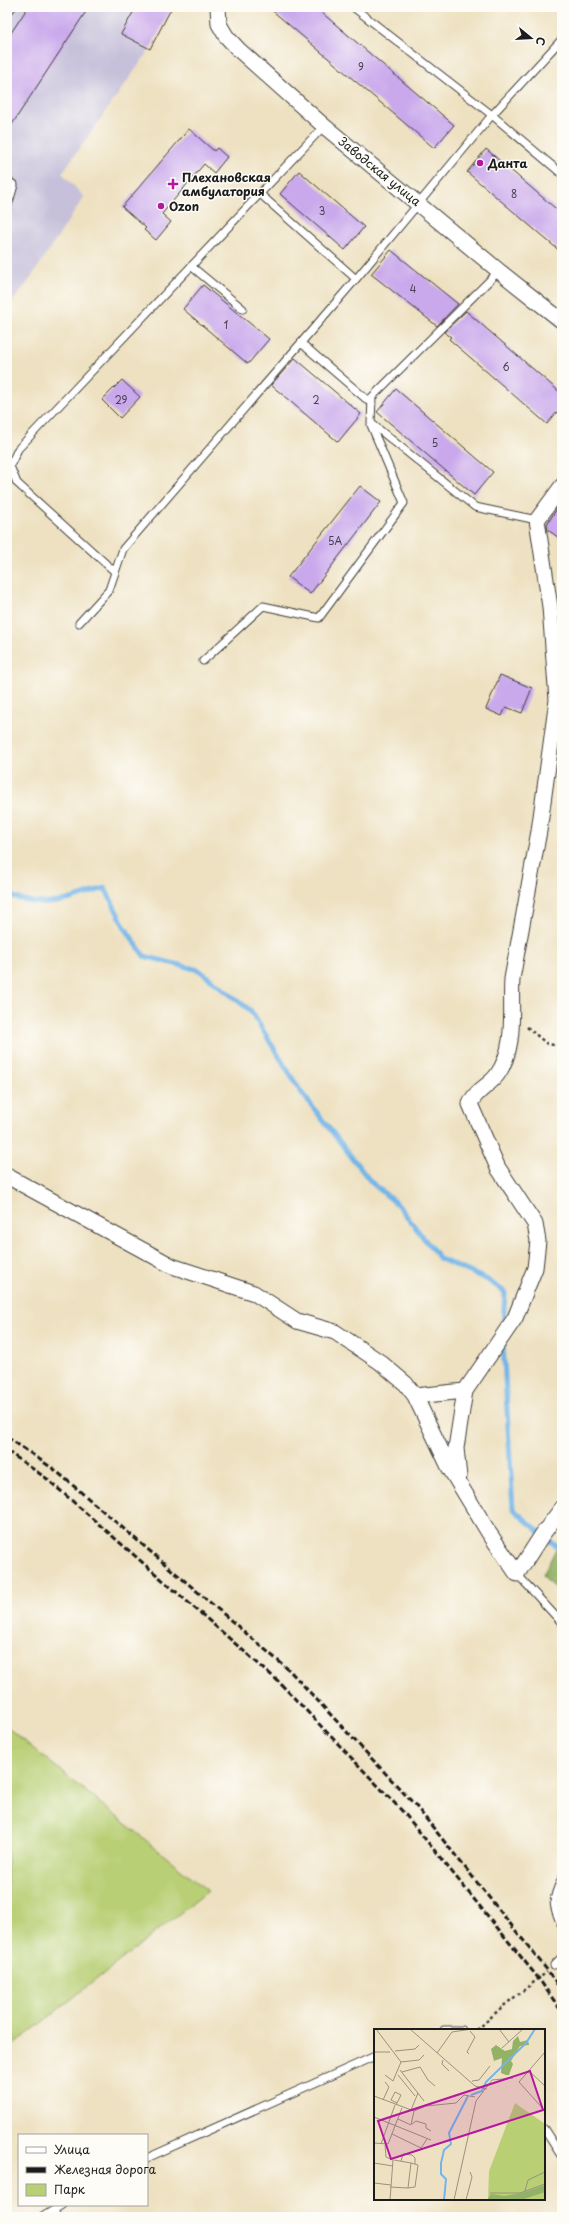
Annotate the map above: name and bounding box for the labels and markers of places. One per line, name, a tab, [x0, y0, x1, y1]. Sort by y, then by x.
place label: Данта	[487, 154, 528, 172]
marker: Данта	[475, 158, 485, 168]
place label: Плехановская амбулатория	[182, 168, 271, 200]
marker: Плехановская амбулатория	[167, 178, 179, 190]
place label: Ozon	[169, 197, 199, 215]
marker: Ozon	[156, 201, 166, 211]

